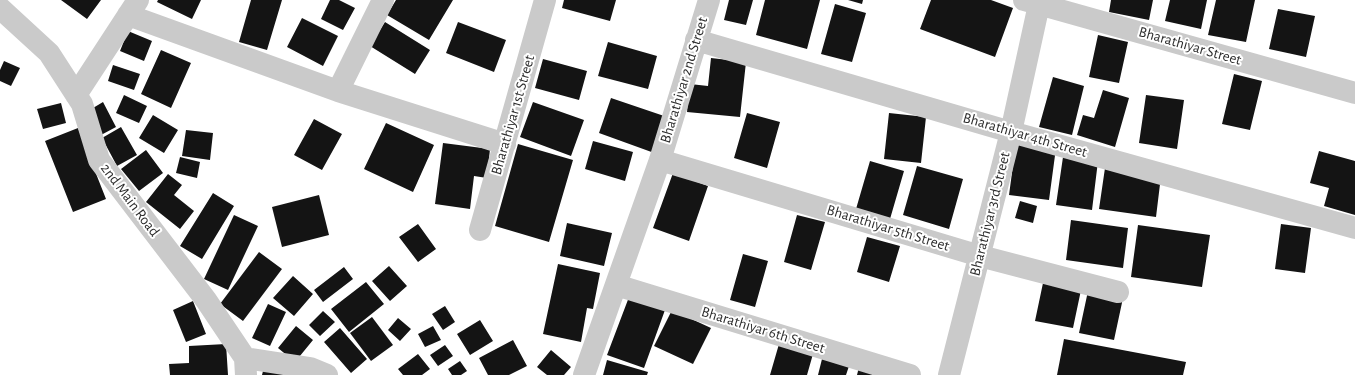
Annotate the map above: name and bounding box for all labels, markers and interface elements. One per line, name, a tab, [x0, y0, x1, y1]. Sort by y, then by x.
street label: Bharathiyar 2nd Street	[656, 15, 712, 145]
street label: Bharathiyar Street	[1137, 23, 1243, 69]
street label: Bharathiyar 1st Street	[487, 53, 539, 177]
street label: Bharathiyar 4th Street	[961, 109, 1089, 161]
street label: Bharathiyar 3rd Street	[966, 150, 1014, 278]
street label: 2nd Main Road	[97, 160, 163, 240]
street label: Bharathiyar 5th Street	[824, 201, 952, 255]
street label: Bharathiyar 6th Street	[699, 303, 827, 357]

